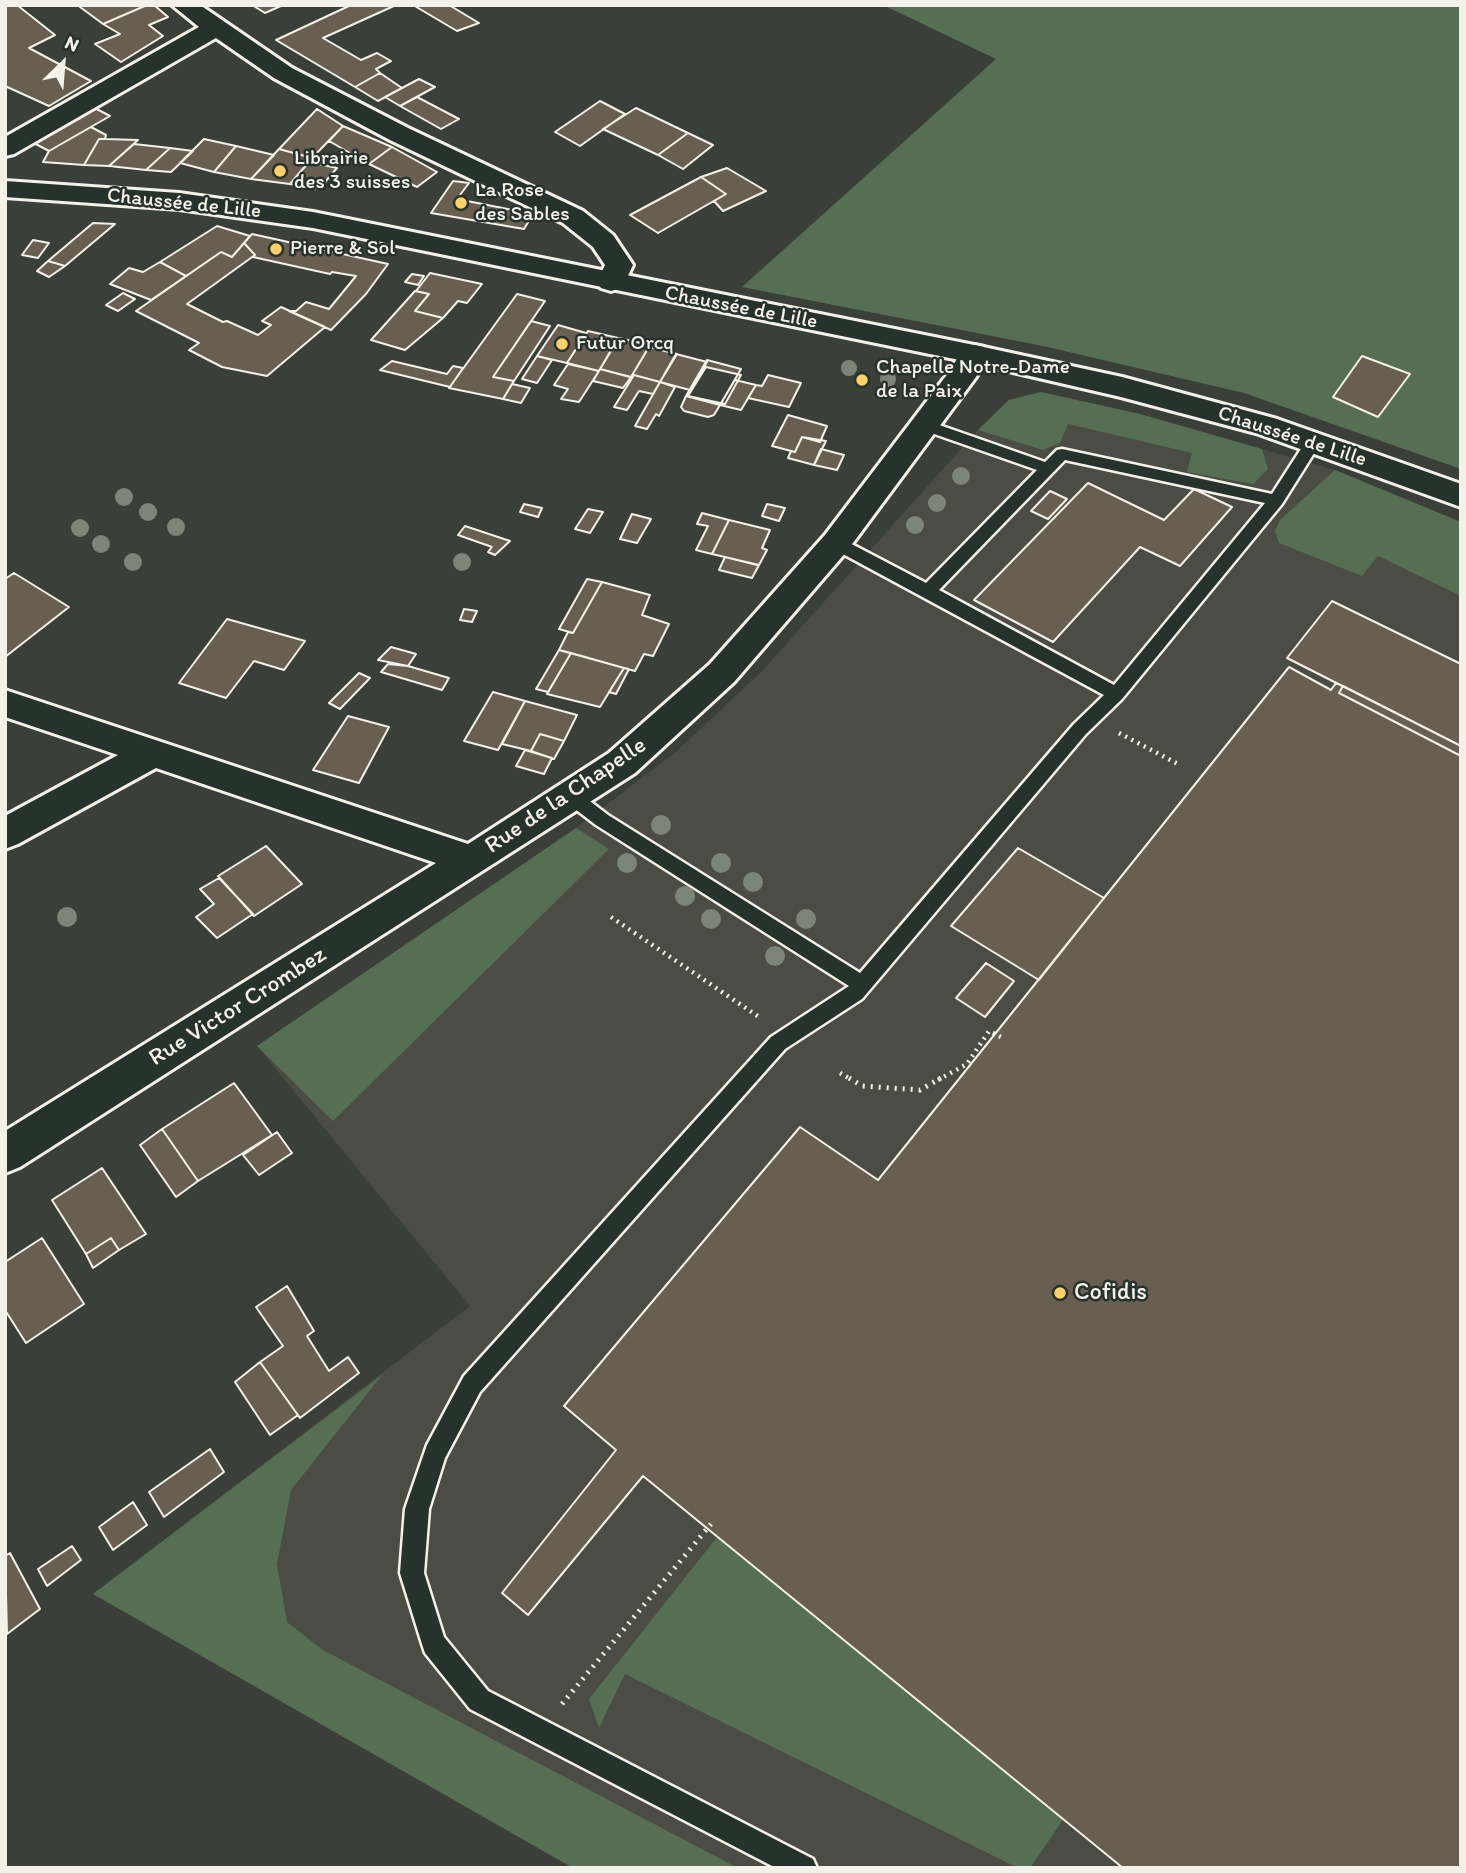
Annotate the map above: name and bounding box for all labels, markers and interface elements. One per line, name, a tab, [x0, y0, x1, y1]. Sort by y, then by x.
north arrow	[28, 28, 98, 98]
text: N	[61, 30, 83, 57]
place label: Librairie des 3 suisses	[294, 146, 410, 196]
marker: Librairie des 3 suisses	[272, 163, 288, 179]
place label: La Rose des Sables	[475, 178, 570, 228]
street label: Chaussée de Lille	[106, 183, 262, 225]
marker: La Rose des Sables	[453, 195, 469, 211]
place label: Pierre & Sol	[290, 236, 395, 262]
marker: Pierre & Sol	[268, 241, 284, 257]
street label: Chaussée de Lille	[663, 281, 819, 335]
place label: Futur Orcq	[576, 331, 674, 357]
marker: Futur Orcq	[554, 336, 570, 352]
place label: Chapelle Notre-Dame de la Paix	[876, 355, 1070, 405]
marker: Chapelle Notre-Dame de la Paix	[854, 372, 870, 388]
street label: Chaussée de Lille	[1214, 401, 1370, 473]
street label: Rue de la Chapelle	[480, 731, 652, 861]
street label: Rue Victor Crombez	[144, 941, 332, 1073]
place label: Cofidis	[1074, 1279, 1147, 1307]
marker: Cofidis	[1052, 1285, 1068, 1301]

